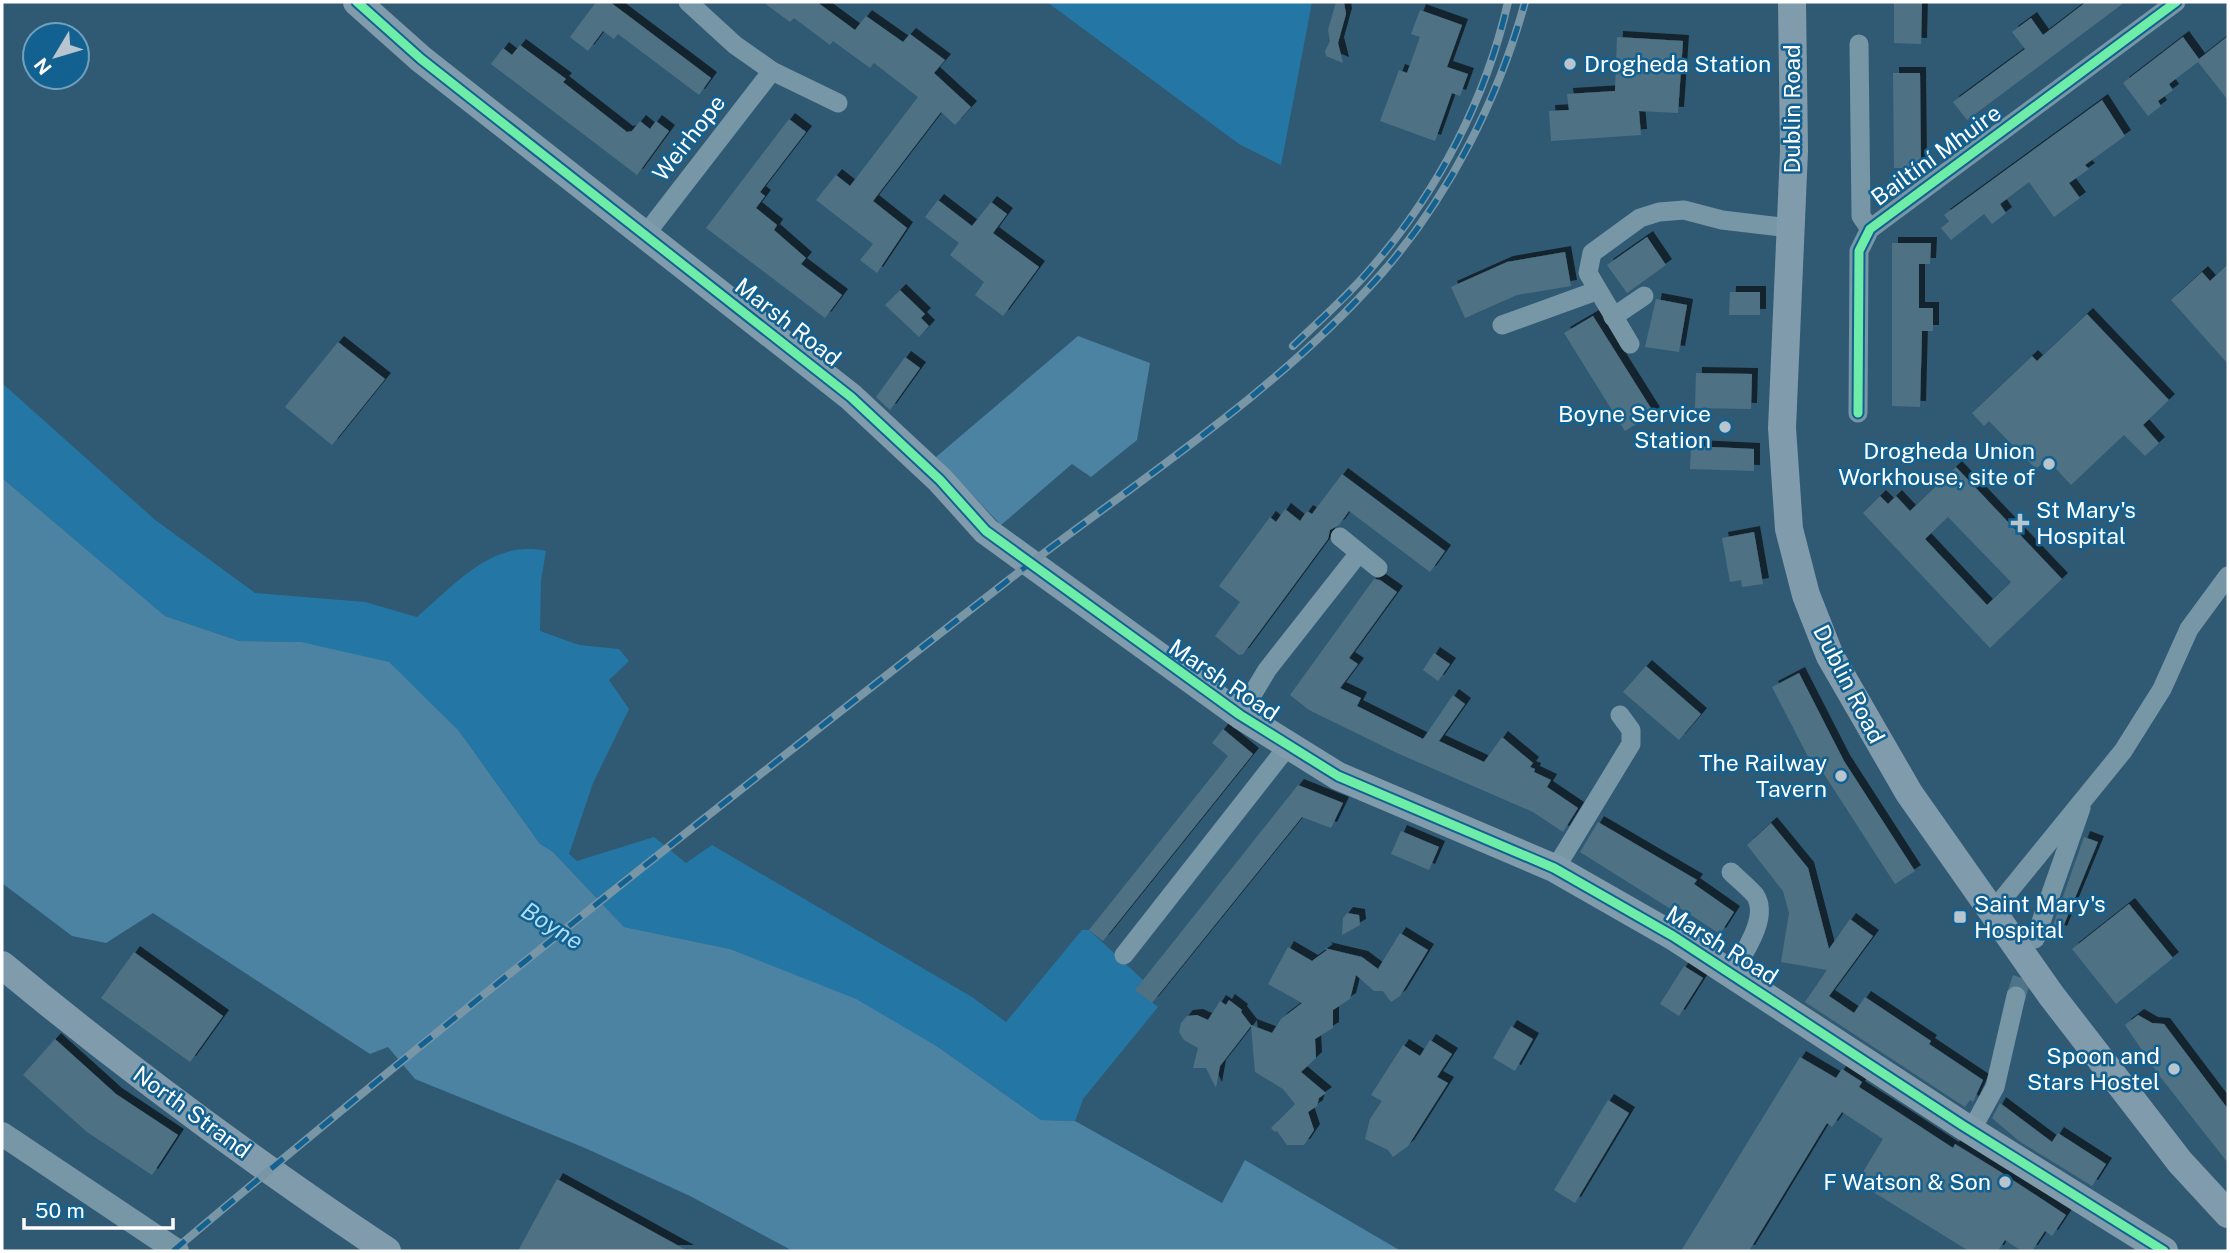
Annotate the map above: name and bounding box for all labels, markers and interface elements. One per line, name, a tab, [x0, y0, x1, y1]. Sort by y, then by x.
north arrow	[21, 21, 91, 91]
street label: Dublin Road	[1778, 44, 1805, 174]
place label: Drogheda Station	[1584, 50, 1771, 77]
text: N	[29, 54, 56, 79]
marker: Drogheda Station	[1562, 56, 1578, 72]
street label: Weirhope	[647, 89, 731, 186]
street label: Bailtíní Mhuire	[1865, 98, 2006, 211]
street label: Marsh Road	[730, 272, 847, 371]
place label: Boyne Service Station	[1558, 400, 1711, 453]
marker: Boyne Service Station	[1717, 419, 1733, 435]
place label: Drogheda Union Workhouse, site of	[1838, 437, 2035, 490]
marker: Drogheda Union Workhouse, site of	[2041, 456, 2057, 472]
place label: St Mary's Hospital	[2036, 496, 2136, 549]
marker: St Mary's Hospital	[2010, 513, 2030, 533]
street label: Dublin Road	[1808, 620, 1891, 747]
street label: Marsh Road	[1164, 633, 1284, 726]
place label: The Railway Tavern	[1699, 749, 1827, 802]
marker: The Railway Tavern	[1833, 768, 1849, 784]
place label: Saint Mary's Hospital	[1974, 890, 2106, 943]
water label: Boyne	[517, 896, 588, 955]
street label: Marsh Road	[1661, 900, 1783, 990]
marker: Saint Mary's Hospital	[1952, 909, 1968, 925]
place label: Spoon and Stars Hostel	[2027, 1042, 2160, 1095]
street label: North Strand	[128, 1060, 256, 1163]
marker: Spoon and Stars Hostel	[2166, 1061, 2182, 1077]
place label: F Watson & Son	[1823, 1168, 1991, 1195]
marker: F Watson & Son	[1997, 1174, 2013, 1190]
scale bar	[24, 1186, 173, 1230]
text: 50 m	[35, 1198, 85, 1223]

